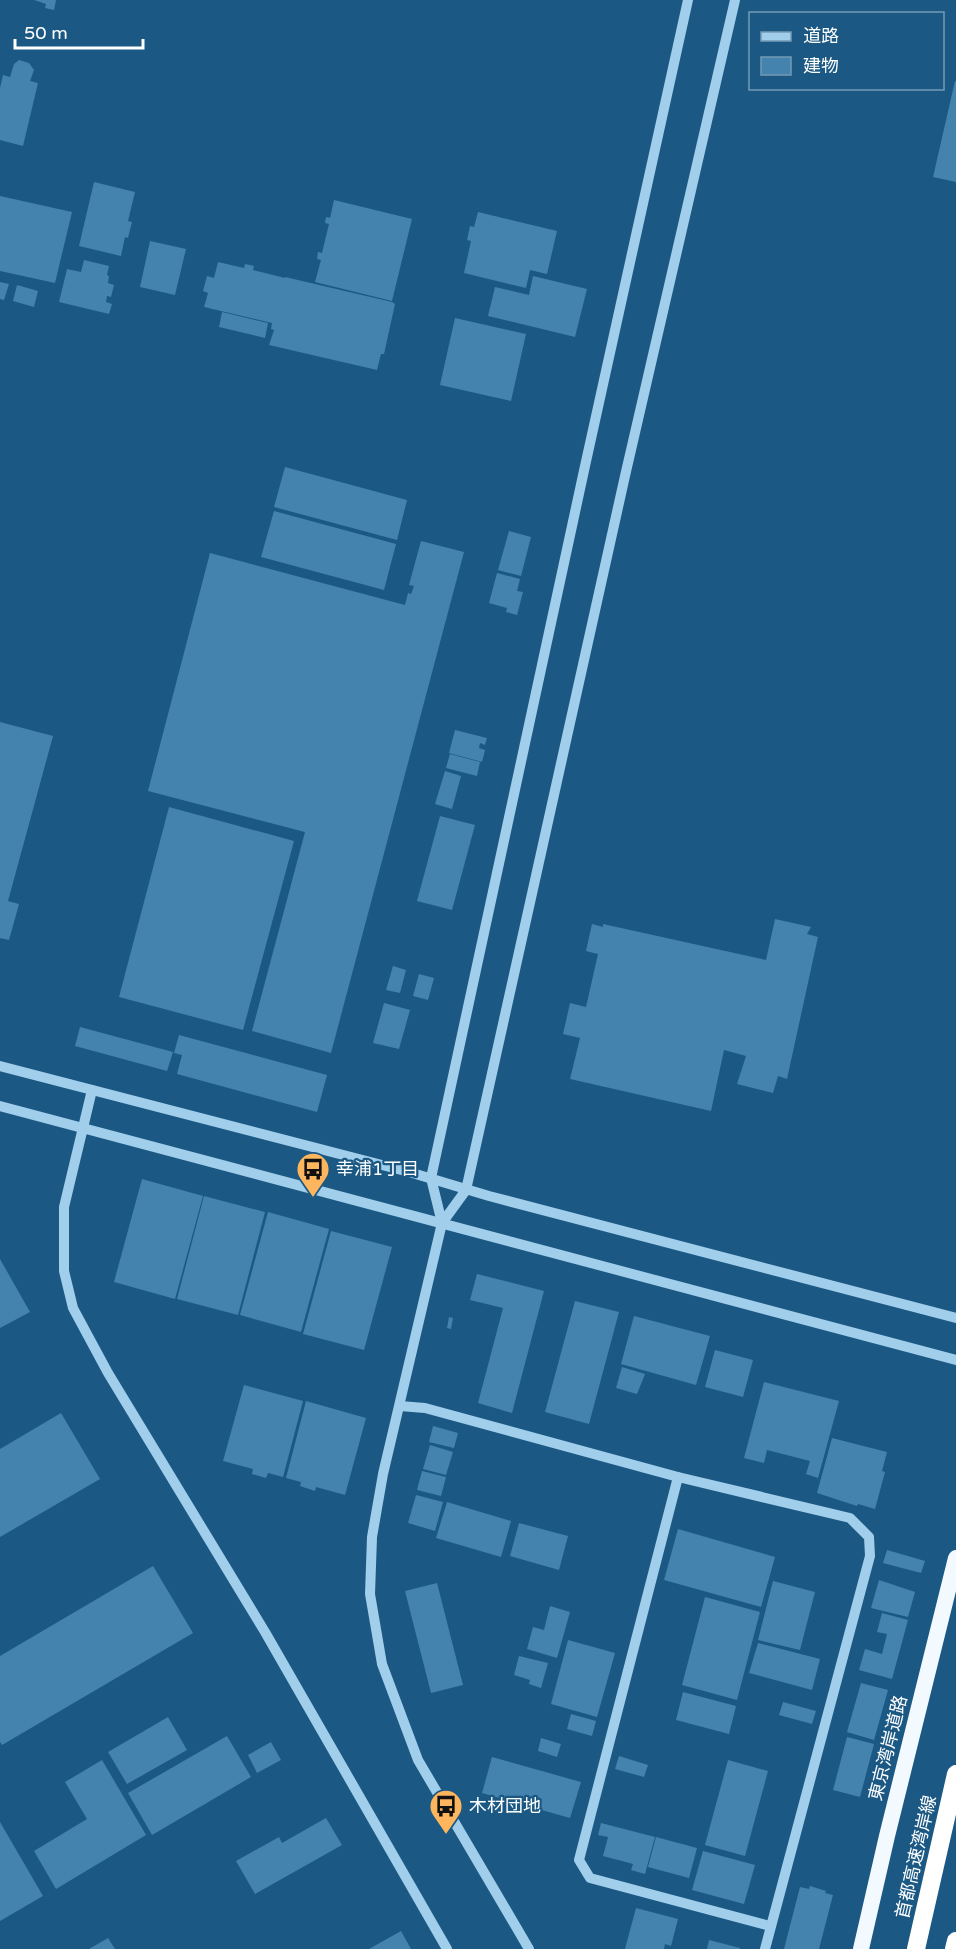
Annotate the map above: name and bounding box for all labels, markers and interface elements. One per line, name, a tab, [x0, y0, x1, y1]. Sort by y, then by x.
scale bar	[15, 12, 142, 50]
legend	[749, 12, 944, 90]
text: 50 m	[24, 22, 68, 44]
text: 道路	[803, 25, 839, 47]
text: 建物	[803, 55, 839, 77]
bus stop icon: 幸浦1丁目	[295, 1151, 331, 1198]
place label: 幸浦1丁目	[336, 1158, 419, 1180]
street label: 東京湾岸道路	[864, 1693, 912, 1803]
bus stop icon: 木材団地	[428, 1788, 464, 1835]
street label: 首都高速湾岸線	[891, 1793, 941, 1921]
place label: 木材団地	[469, 1795, 541, 1817]

